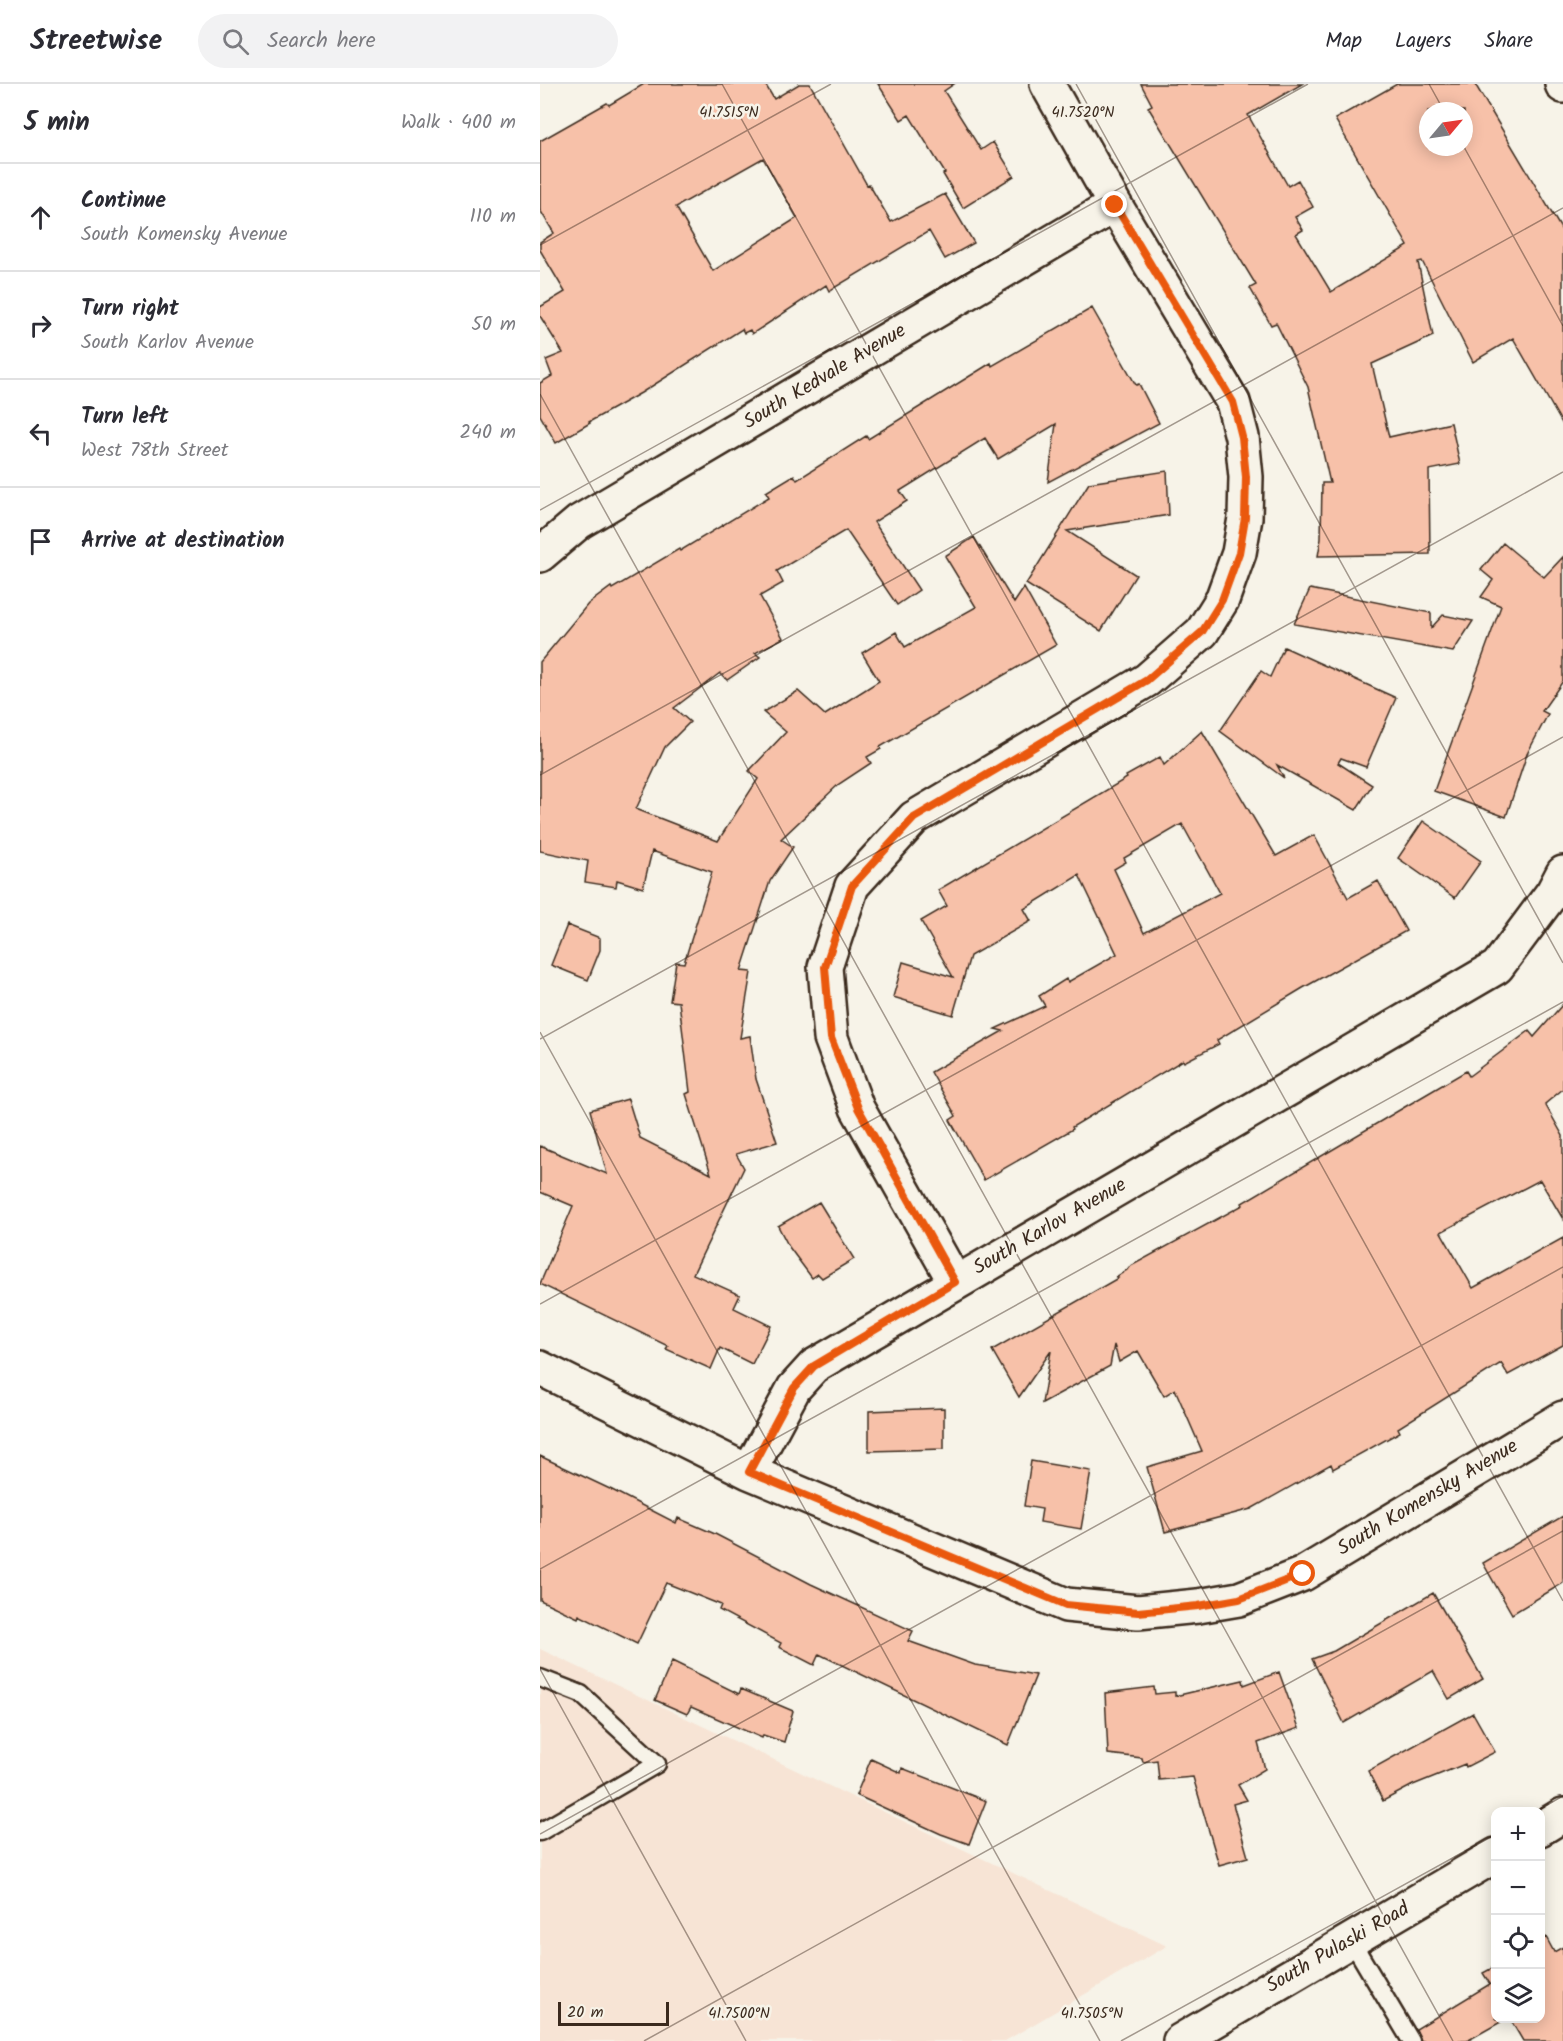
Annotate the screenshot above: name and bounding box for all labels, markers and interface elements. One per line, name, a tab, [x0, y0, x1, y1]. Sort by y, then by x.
search box	[198, 14, 618, 68]
text: Streetwise	[30, 19, 162, 64]
text: Search here	[267, 24, 376, 59]
icon: search	[219, 25, 252, 58]
text: Map	[1325, 25, 1362, 58]
text: Layers	[1395, 25, 1451, 58]
text: Share	[1484, 25, 1533, 58]
text: 41.7515°N	[699, 101, 759, 125]
text: 41.7520°N	[1052, 101, 1114, 125]
text: 5 min	[24, 102, 90, 144]
north arrow	[1419, 102, 1473, 156]
text: Walk · 400 m	[401, 107, 516, 139]
text: Continue	[81, 184, 166, 219]
route end	[1101, 191, 1127, 217]
icon: ahead	[24, 201, 57, 234]
text: 110 m	[470, 201, 516, 233]
text: South Komensky Avenue	[81, 219, 287, 251]
text: Turn right	[81, 292, 179, 327]
icon: right	[24, 309, 57, 342]
text: 50 m	[471, 309, 516, 341]
street label: South Kedvale Avenue	[737, 316, 913, 438]
text: South Karlov Avenue	[81, 327, 254, 359]
text: Turn left	[81, 400, 168, 435]
icon: left	[24, 417, 57, 450]
text: 240 m	[459, 417, 516, 449]
text: West 78th Street	[81, 435, 228, 467]
text: Arrive at destination	[81, 524, 284, 559]
icon: arrive	[24, 525, 57, 558]
street label: South Karlov Avenue	[967, 1170, 1133, 1284]
street label: South Komensky Avenue	[1331, 1431, 1525, 1565]
route start	[1289, 1560, 1315, 1586]
map controls	[1491, 1807, 1545, 2023]
button: +	[1491, 1807, 1545, 1861]
button: −	[1491, 1861, 1545, 1915]
street label: South Pulaski Road	[1260, 1893, 1417, 2002]
button: locate	[1491, 1915, 1545, 1969]
button: layers	[1491, 1969, 1545, 2023]
scale bar	[558, 1999, 669, 2026]
text: 20 m	[567, 2000, 603, 2025]
text: 41.7500°N	[708, 2002, 770, 2026]
text: 41.7505°N	[1061, 2002, 1123, 2026]

